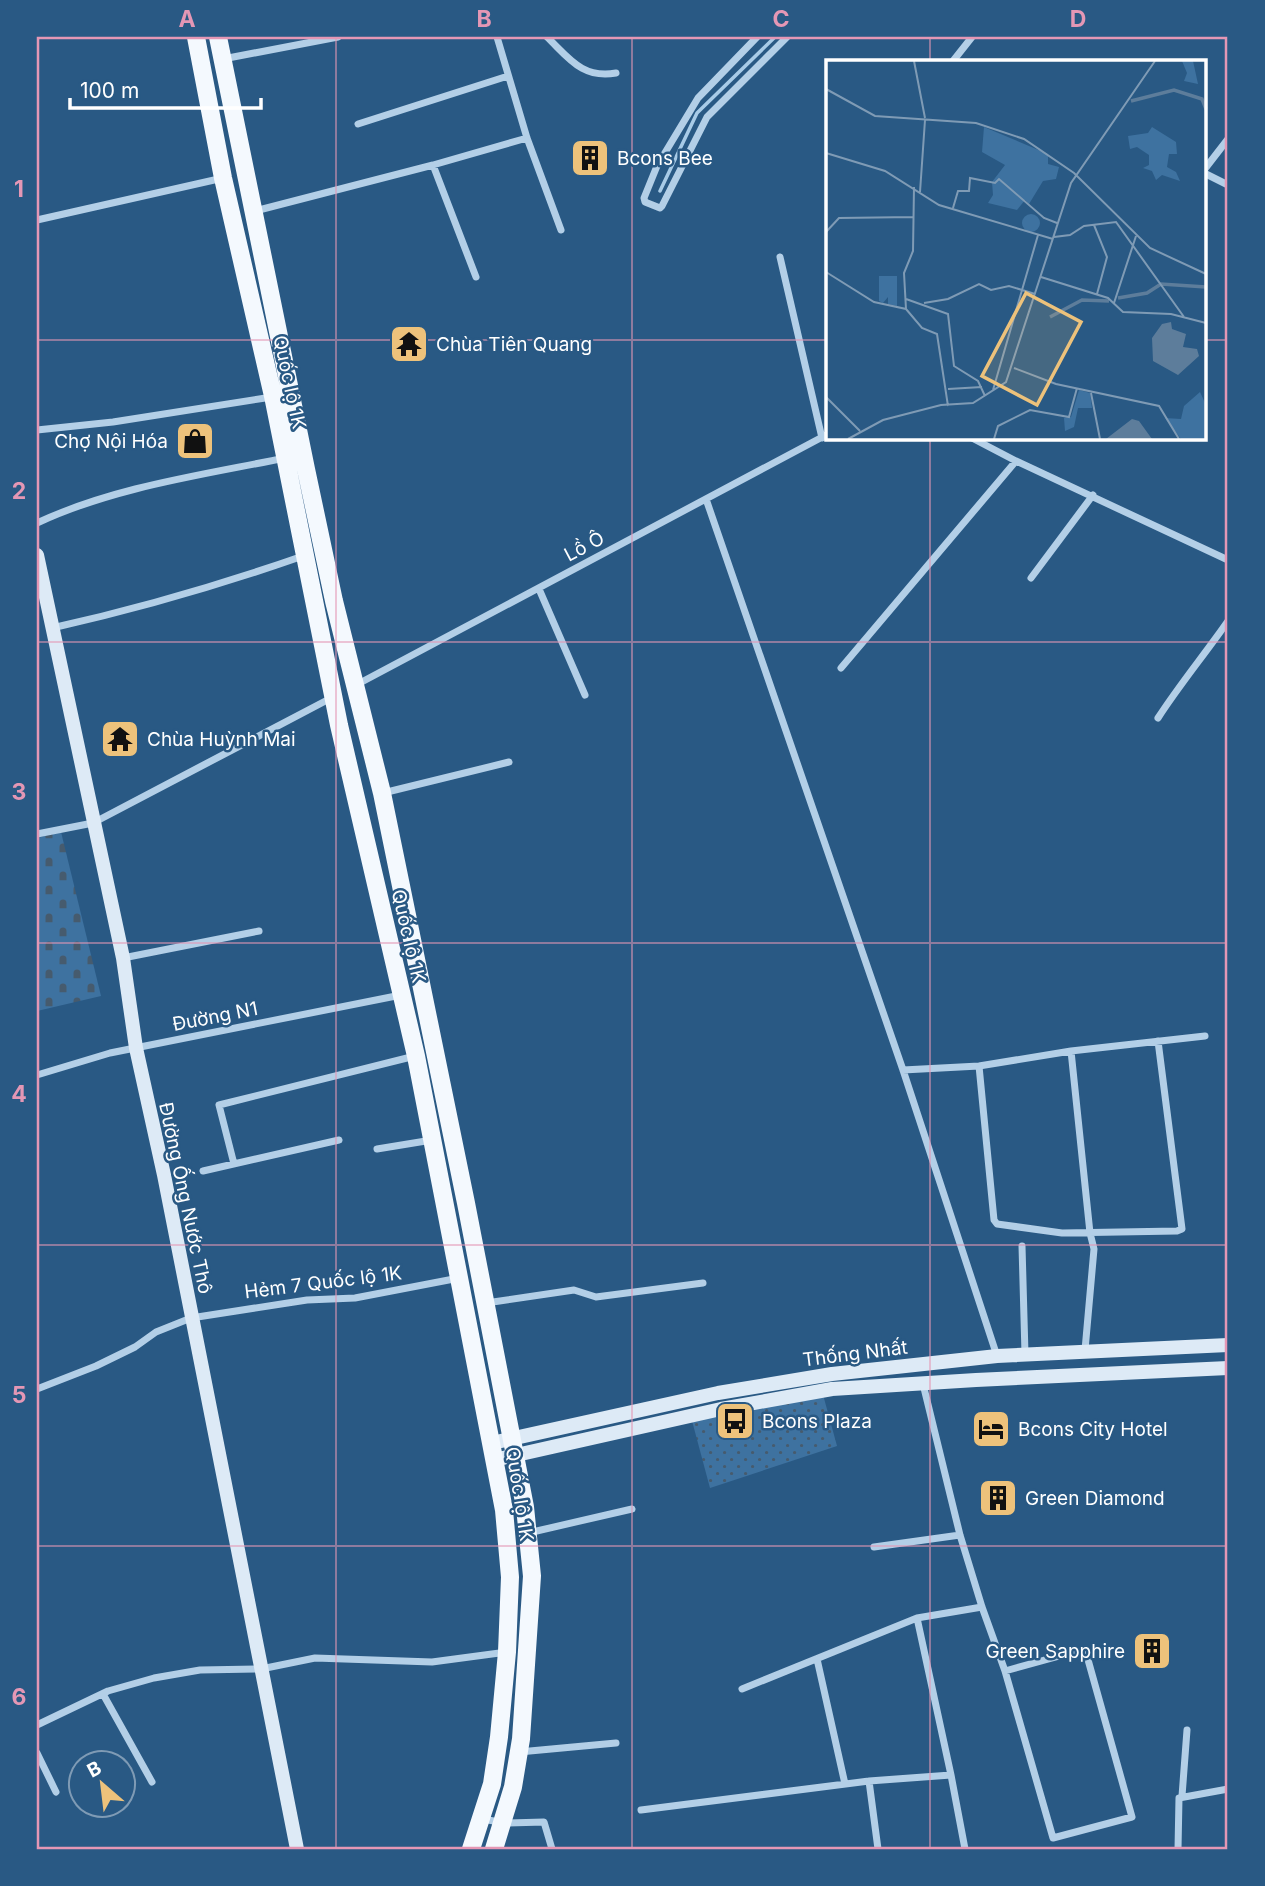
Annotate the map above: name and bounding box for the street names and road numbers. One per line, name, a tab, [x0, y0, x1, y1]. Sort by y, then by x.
street label: Quốc lộ 1K	[268, 333, 311, 431]
street label: Lồ Ô	[560, 526, 608, 566]
street label: Quốc lộ 1K	[387, 887, 430, 985]
street label: Đường N1	[170, 997, 260, 1036]
street label: Đường Ống Nước Thô	[154, 1100, 220, 1296]
street label: Hẻm 7 Quốc lộ 1K	[243, 1261, 403, 1304]
street label: Thống Nhất	[801, 1336, 909, 1371]
street label: Quốc lộ 1K	[501, 1445, 538, 1543]

